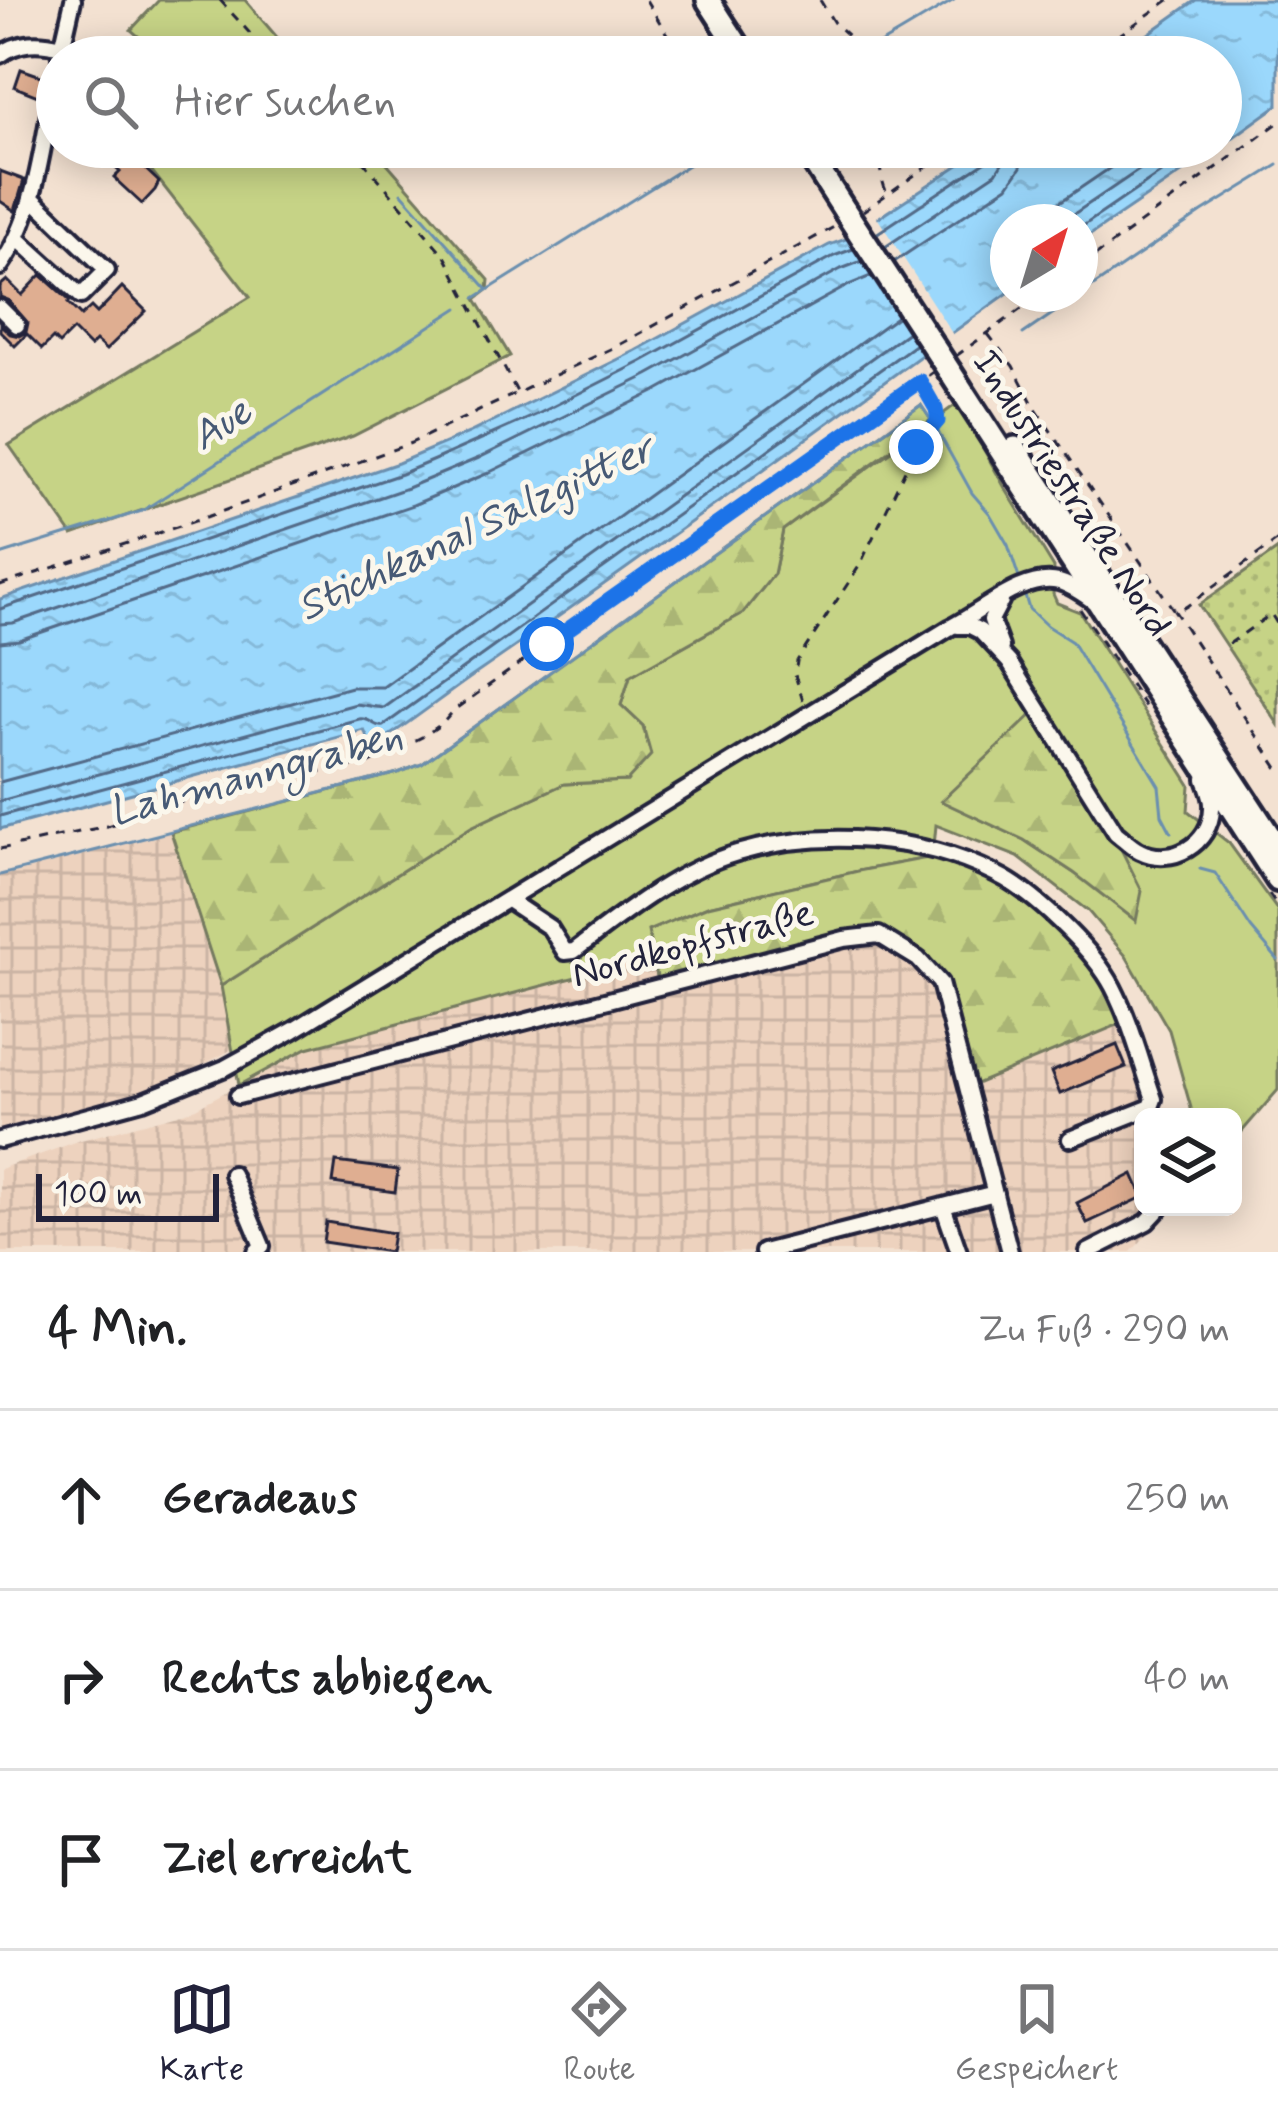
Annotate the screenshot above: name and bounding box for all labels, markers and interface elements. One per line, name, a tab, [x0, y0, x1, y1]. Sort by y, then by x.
search box	[36, 36, 1242, 168]
icon: search	[78, 69, 144, 135]
text: Hier suchen	[174, 73, 396, 132]
north arrow	[990, 204, 1098, 312]
street label: Industriestraße Nord	[959, 341, 1183, 647]
water label: Aue	[181, 384, 264, 465]
route end	[889, 420, 943, 474]
water label: Stichkanal Salzgitter	[289, 421, 667, 636]
route start	[520, 617, 574, 671]
water label: Lahmanngraben	[103, 709, 410, 844]
street label: Nordkopfstraße	[567, 888, 819, 1002]
map controls	[1134, 1108, 1242, 1216]
button: layers	[1134, 1108, 1242, 1216]
scale bar	[36, 1168, 219, 1221]
text: 100 m	[54, 1173, 143, 1217]
text: 4 Min.	[48, 1297, 187, 1363]
text: Zu Fuß · 290 m	[978, 1305, 1230, 1356]
icon: ahead	[48, 1467, 114, 1533]
text: Geradeaus	[162, 1470, 357, 1529]
text: 250 m	[1125, 1474, 1230, 1525]
icon: right	[48, 1647, 114, 1713]
text: Rechts abbiegen	[162, 1650, 492, 1709]
text: 40 m	[1143, 1654, 1230, 1705]
icon: arrive	[48, 1827, 114, 1893]
text: Ziel erreicht	[162, 1830, 412, 1889]
tab: Karte	[160, 1976, 244, 2092]
tab: Route	[563, 1976, 635, 2092]
tab: Gespeichert	[955, 1976, 1118, 2092]

